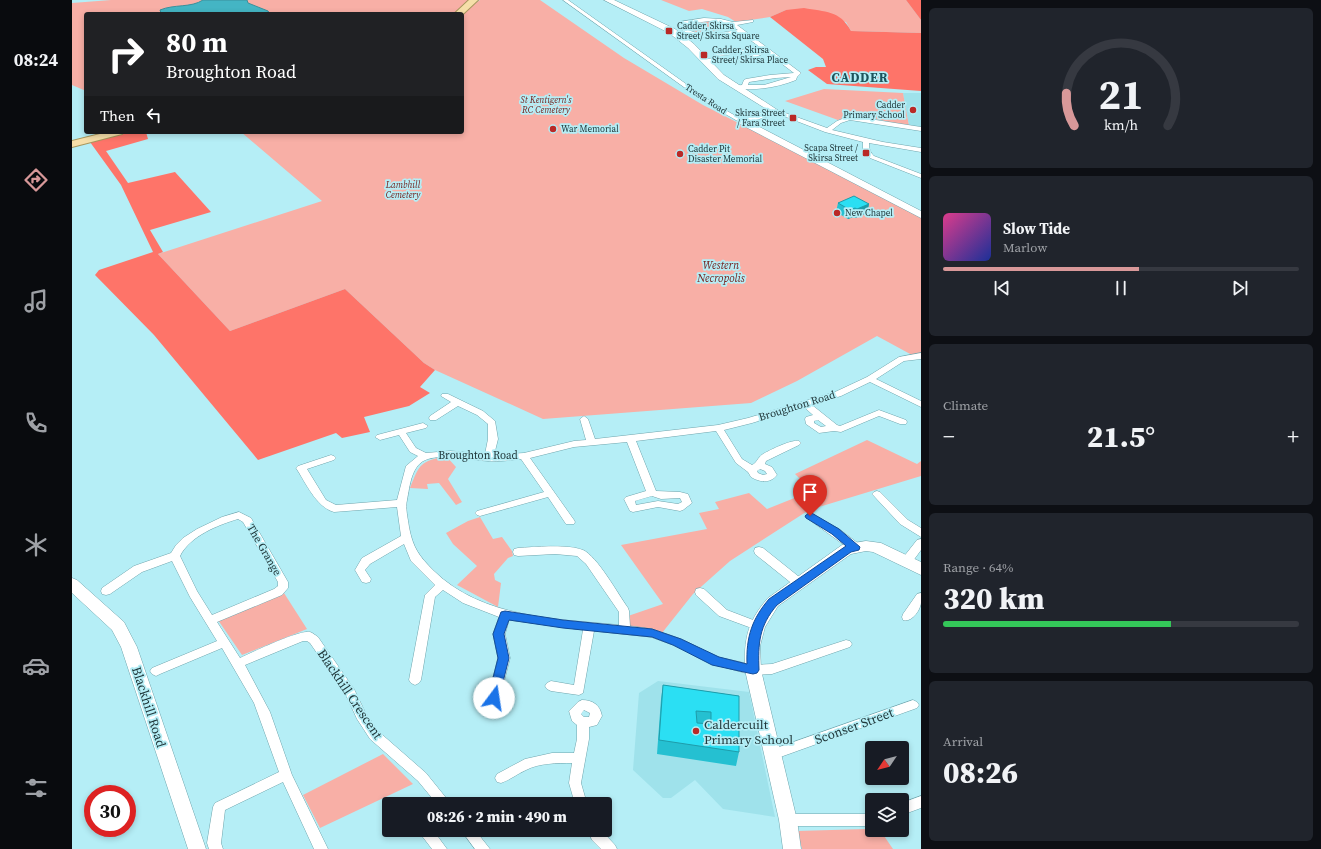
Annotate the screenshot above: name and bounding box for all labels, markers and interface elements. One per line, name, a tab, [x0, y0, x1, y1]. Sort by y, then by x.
place label: Cadder, Skirsa Street/ Skirsa Square	[677, 20, 760, 42]
text: 80 m	[166, 23, 228, 61]
marker: Cadder, Skirsa Street/ Skirsa Square	[664, 26, 674, 36]
icon: right	[100, 28, 152, 80]
place label: Cadder, Skirsa Street/ Skirsa Place	[712, 44, 789, 66]
text: 08:24	[14, 47, 58, 72]
marker: Cadder, Skirsa Street/ Skirsa Place	[699, 50, 709, 60]
text: Broughton Road	[166, 59, 296, 84]
text: 21	[1098, 66, 1144, 123]
district label: CADDER	[831, 69, 889, 86]
street label: Tresta Road	[683, 81, 729, 117]
park label: St Kentigern's RC Cemetery	[521, 94, 572, 116]
place label: Cadder Primary School	[843, 99, 905, 121]
icon: left	[143, 104, 165, 126]
text: Then	[100, 105, 135, 126]
marker: Cadder Primary School	[908, 105, 918, 115]
place label: Skirsa Street / Fara Street	[735, 107, 785, 129]
marker: Skirsa Street / Fara Street	[788, 113, 798, 123]
text: km/h	[1104, 115, 1138, 135]
place label: War Memorial	[561, 123, 619, 135]
marker: War Memorial	[548, 124, 558, 134]
place label: Scapa Street / Skirsa Street	[804, 142, 858, 164]
place label: Cadder Pit Disaster Memorial	[688, 143, 763, 165]
marker: Scapa Street / Skirsa Street	[861, 148, 871, 158]
marker: Cadder Pit Disaster Memorial	[675, 149, 685, 159]
icon: directions	[22, 166, 50, 194]
park label: Lambhill Cemetery	[385, 179, 421, 201]
place label: New Chapel	[845, 207, 893, 219]
marker: New Chapel	[832, 208, 842, 218]
text: Slow Tide	[1003, 218, 1070, 239]
text: Marlow	[1003, 239, 1047, 256]
park label: Western Necropolis	[696, 258, 745, 286]
icon: previous	[991, 277, 1013, 299]
icon: pause	[1110, 277, 1132, 299]
icon: next	[1229, 277, 1251, 299]
icon: music	[22, 287, 50, 315]
street label: Broughton Road	[757, 387, 838, 425]
text: Climate	[943, 397, 988, 414]
icon: phone	[22, 409, 50, 437]
text: 21.5°	[1087, 416, 1155, 457]
text: −	[943, 421, 955, 451]
text: +	[1287, 421, 1299, 451]
street label: Broughton Road	[438, 448, 519, 463]
pin	[793, 475, 827, 516]
icon: arrive	[799, 481, 821, 503]
street label: The Grange	[243, 522, 285, 579]
icon: climate	[22, 531, 50, 559]
text: Range · 64%	[943, 559, 1014, 576]
text: 320 km	[943, 578, 1044, 619]
street label: Blackhill Crescent	[314, 646, 387, 743]
icon: car	[22, 652, 50, 680]
street label: Blackhill Road	[128, 665, 170, 750]
position arrow	[473, 677, 515, 719]
street label: Sconser Street	[812, 704, 896, 748]
place label: Caldercuilt Primary School	[704, 716, 793, 748]
marker: Caldercuilt Primary School	[691, 726, 701, 736]
text: Arrival	[943, 733, 983, 750]
north arrow	[865, 741, 909, 785]
map controls	[865, 741, 909, 837]
text: 08:26	[943, 752, 1018, 793]
icon: filters	[22, 774, 50, 802]
speed limit sign: 30	[84, 785, 136, 837]
button: layers	[865, 793, 909, 837]
text: 08:26 · 2 min · 490 m	[427, 806, 567, 827]

